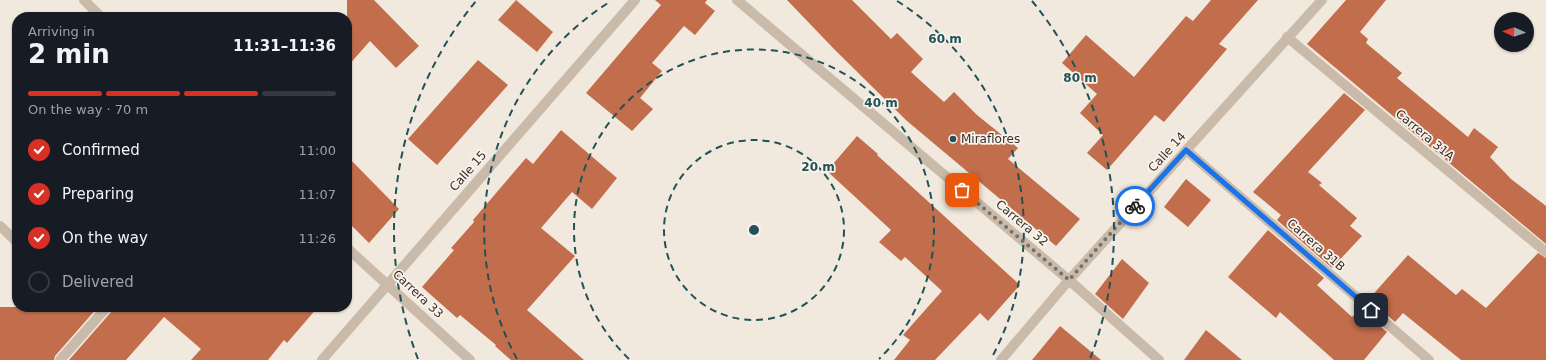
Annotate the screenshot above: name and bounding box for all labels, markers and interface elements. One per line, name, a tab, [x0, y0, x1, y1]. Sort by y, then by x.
north arrow	[1494, 12, 1534, 52]
map controls	[1494, 12, 1534, 52]
text: Arriving in	[28, 24, 95, 39]
text: 60 m	[928, 32, 962, 46]
text: 11:31–11:36	[233, 37, 336, 55]
text: 2 min	[28, 39, 110, 69]
text: 80 m	[1063, 71, 1097, 85]
text: 40 m	[864, 96, 898, 110]
text: On the way · 70 m	[28, 102, 148, 117]
street label: Carrera 31A	[1393, 106, 1458, 164]
street label: Calle 14	[1145, 129, 1189, 175]
place label: Miraflores	[961, 132, 1020, 146]
marker: Miraflores	[948, 134, 958, 144]
icon: check	[28, 139, 50, 161]
text: Confirmed	[62, 141, 140, 159]
text: 11:00	[299, 143, 336, 158]
street label: Calle 15	[447, 148, 489, 194]
text: 20 m	[801, 160, 835, 174]
pin	[945, 173, 979, 207]
icon: bag	[951, 179, 973, 201]
icon: check	[28, 183, 50, 205]
text: Preparing	[62, 185, 134, 203]
courier	[1115, 186, 1155, 226]
text: 11:07	[299, 187, 336, 202]
icon: bike	[1124, 195, 1146, 217]
street label: Carrera 32	[993, 197, 1051, 249]
street label: Carrera 31B	[1284, 216, 1348, 274]
centre of rings	[747, 223, 761, 237]
icon: check	[28, 227, 50, 249]
text: On the way	[62, 229, 148, 247]
text: 11:26	[299, 231, 336, 246]
street label: Carrera 33	[390, 267, 446, 321]
text: Delivered	[62, 273, 134, 291]
pin	[1354, 293, 1388, 327]
icon: home	[1360, 299, 1382, 321]

